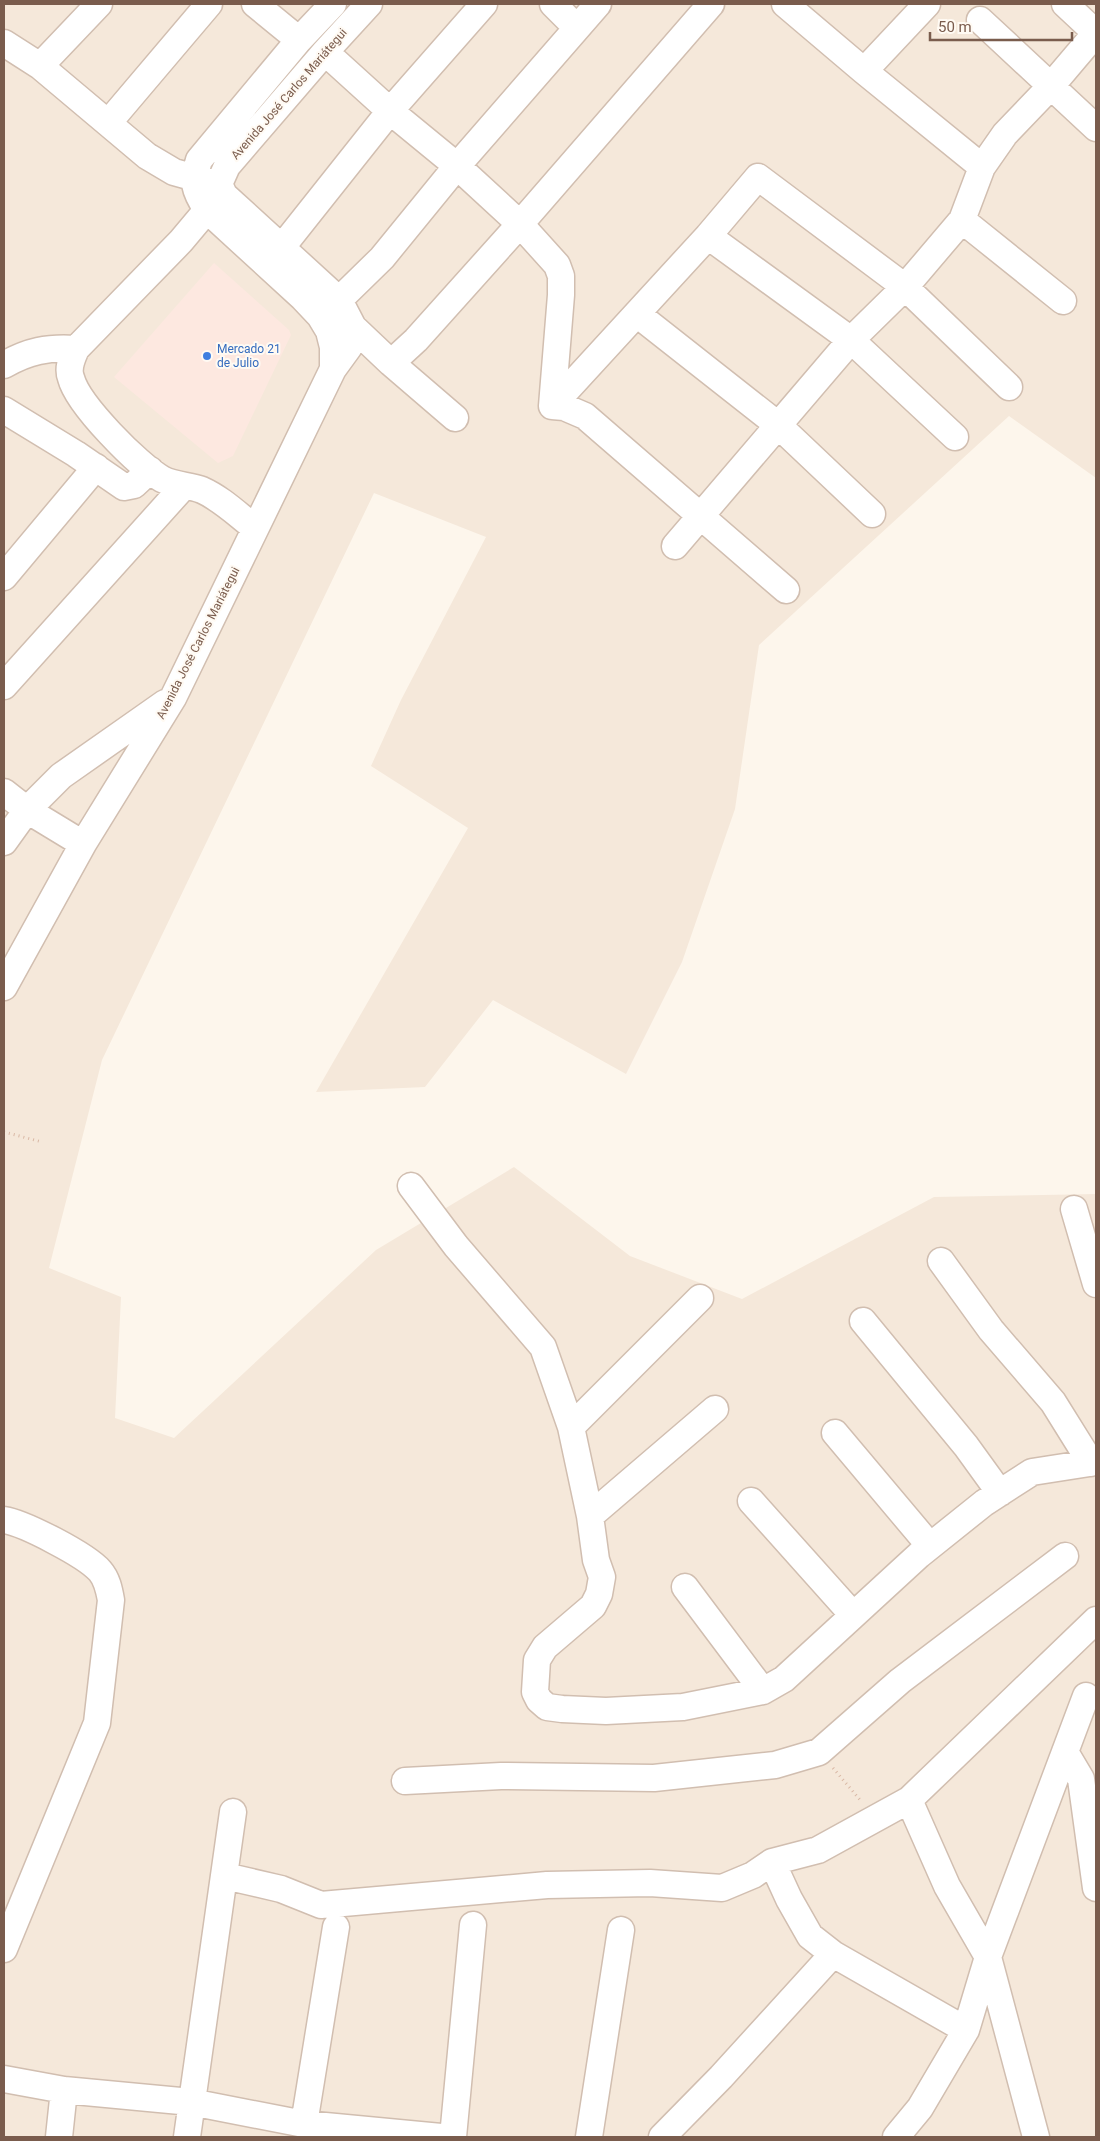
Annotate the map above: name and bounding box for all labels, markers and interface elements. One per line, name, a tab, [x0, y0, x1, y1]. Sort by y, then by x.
scale bar	[930, 10, 1072, 42]
text: 50 m	[938, 18, 972, 36]
street label: Avenida José Carlos Mariátegui	[228, 26, 350, 162]
place label: Mercado 21 de Julio	[217, 342, 281, 370]
marker: Mercado 21 de Julio	[201, 350, 213, 362]
street label: Avenida José Carlos Mariátegui	[153, 565, 243, 721]

